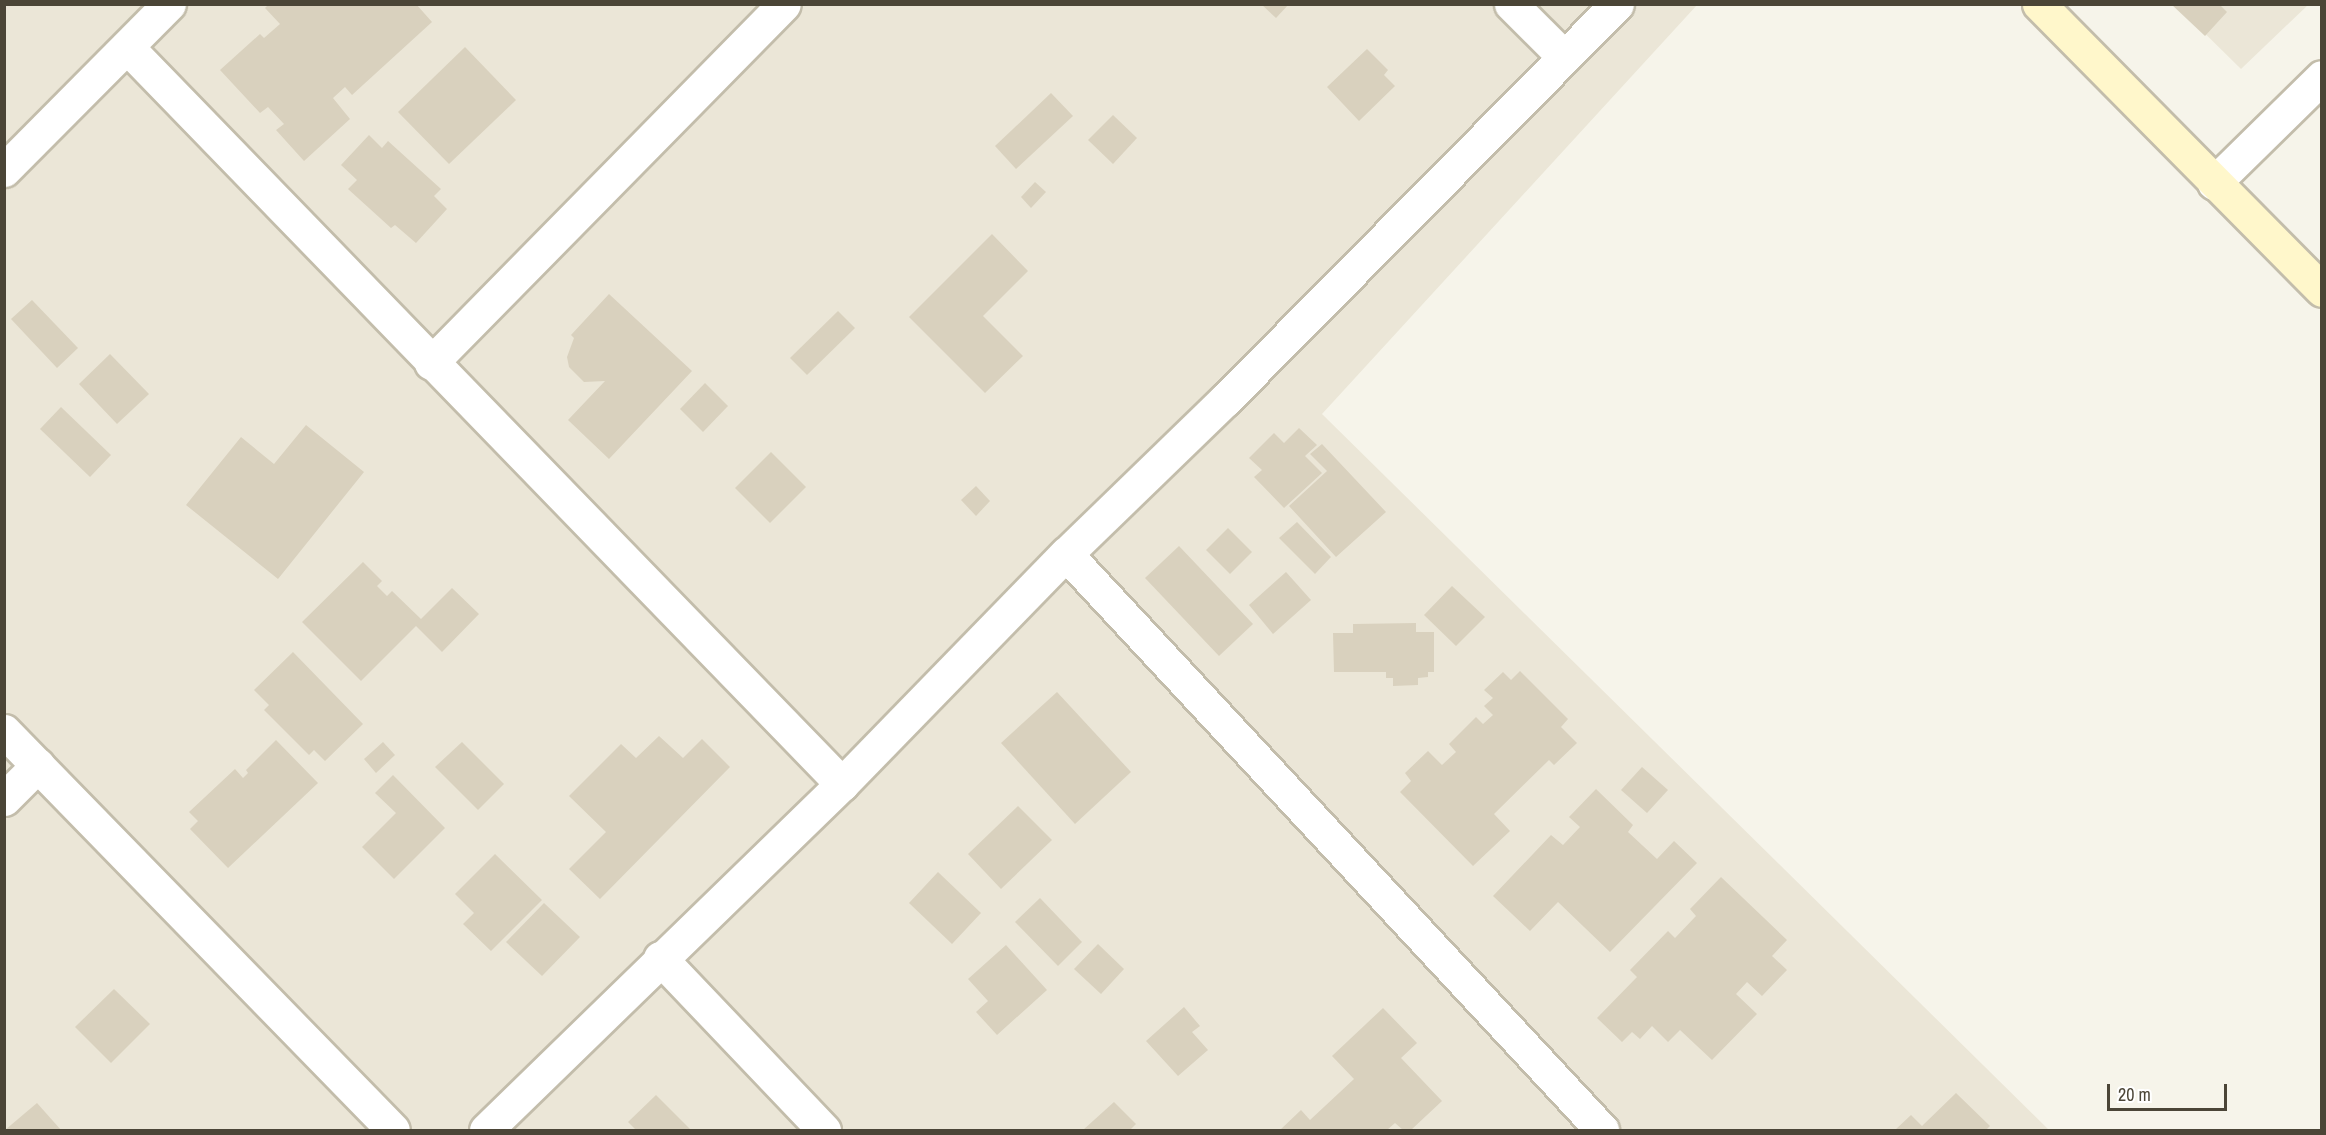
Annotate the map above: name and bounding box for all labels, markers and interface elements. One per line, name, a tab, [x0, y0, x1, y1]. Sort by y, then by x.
scale bar	[2110, 1072, 2230, 1110]
text: 20 m	[2118, 1082, 2151, 1107]

